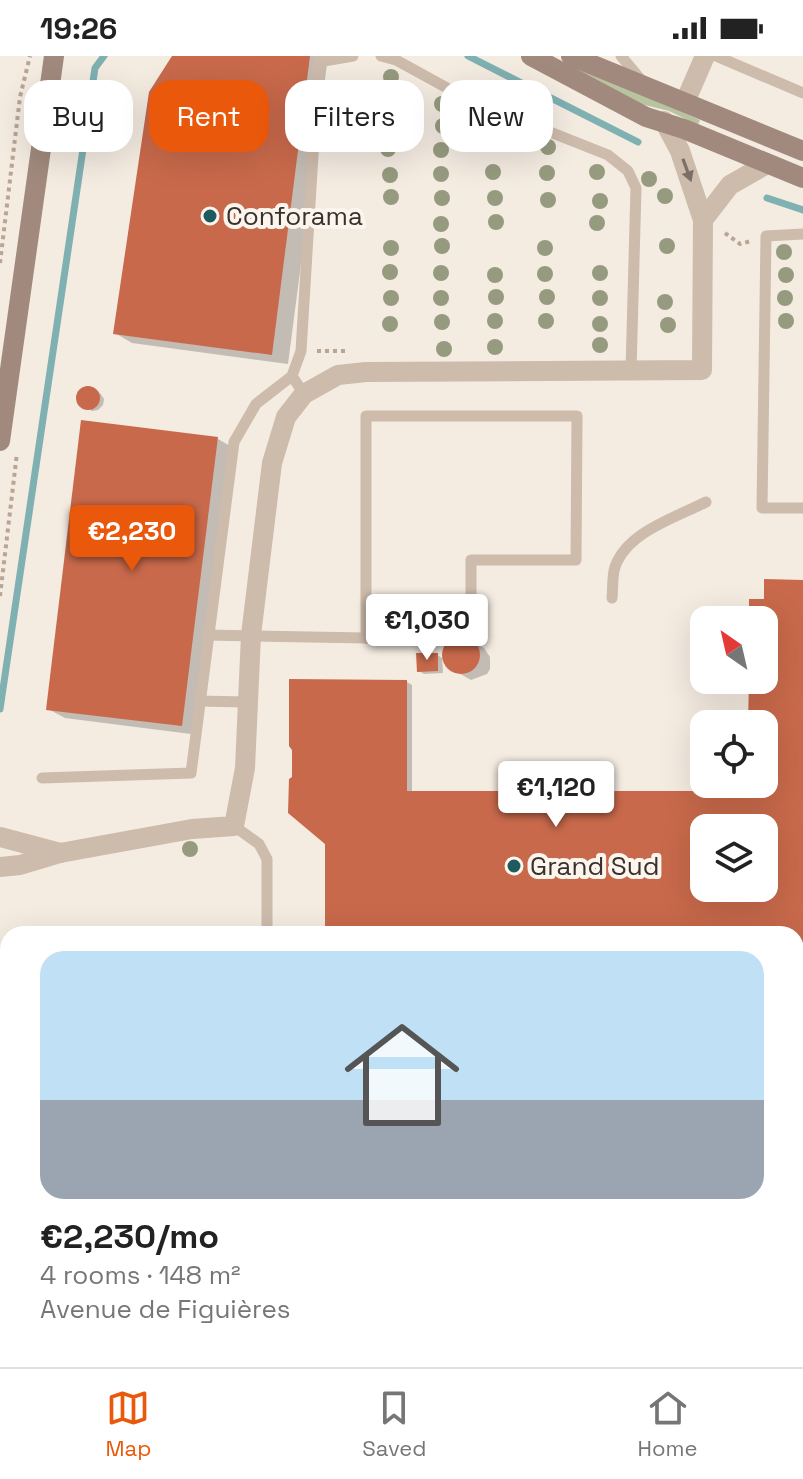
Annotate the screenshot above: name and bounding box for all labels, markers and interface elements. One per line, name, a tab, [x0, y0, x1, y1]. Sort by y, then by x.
text: 19:26	[40, 9, 117, 48]
chip: Buy	[24, 80, 133, 152]
chip: Rent	[149, 80, 269, 152]
chip: Filters	[285, 80, 424, 152]
chip: New	[440, 80, 553, 152]
one-way arrow	[681, 158, 694, 182]
place label: Conforama	[226, 199, 363, 233]
marker: Conforama	[201, 207, 219, 225]
pin: €2,230	[67, 505, 197, 573]
text: €2,230	[88, 514, 176, 548]
pin: €1,030	[362, 594, 492, 662]
text: €1,030	[384, 603, 470, 637]
north arrow	[690, 606, 778, 694]
map controls	[690, 606, 778, 902]
button: locate	[690, 710, 778, 798]
pin: €1,120	[491, 761, 621, 829]
text: €1,120	[516, 770, 596, 804]
button: layers	[690, 814, 778, 902]
place label: Grand Sud	[530, 849, 659, 883]
marker: Grand Sud	[505, 857, 523, 875]
icon: home	[330, 1003, 474, 1147]
text: €2,230/mo	[40, 1215, 219, 1258]
text: 4 rooms · 148 m²	[40, 1258, 241, 1292]
text: Avenue de Figuières	[40, 1292, 291, 1326]
tab: Map	[106, 1386, 151, 1462]
tab: Saved	[362, 1386, 427, 1462]
tab: Home	[638, 1386, 698, 1462]

